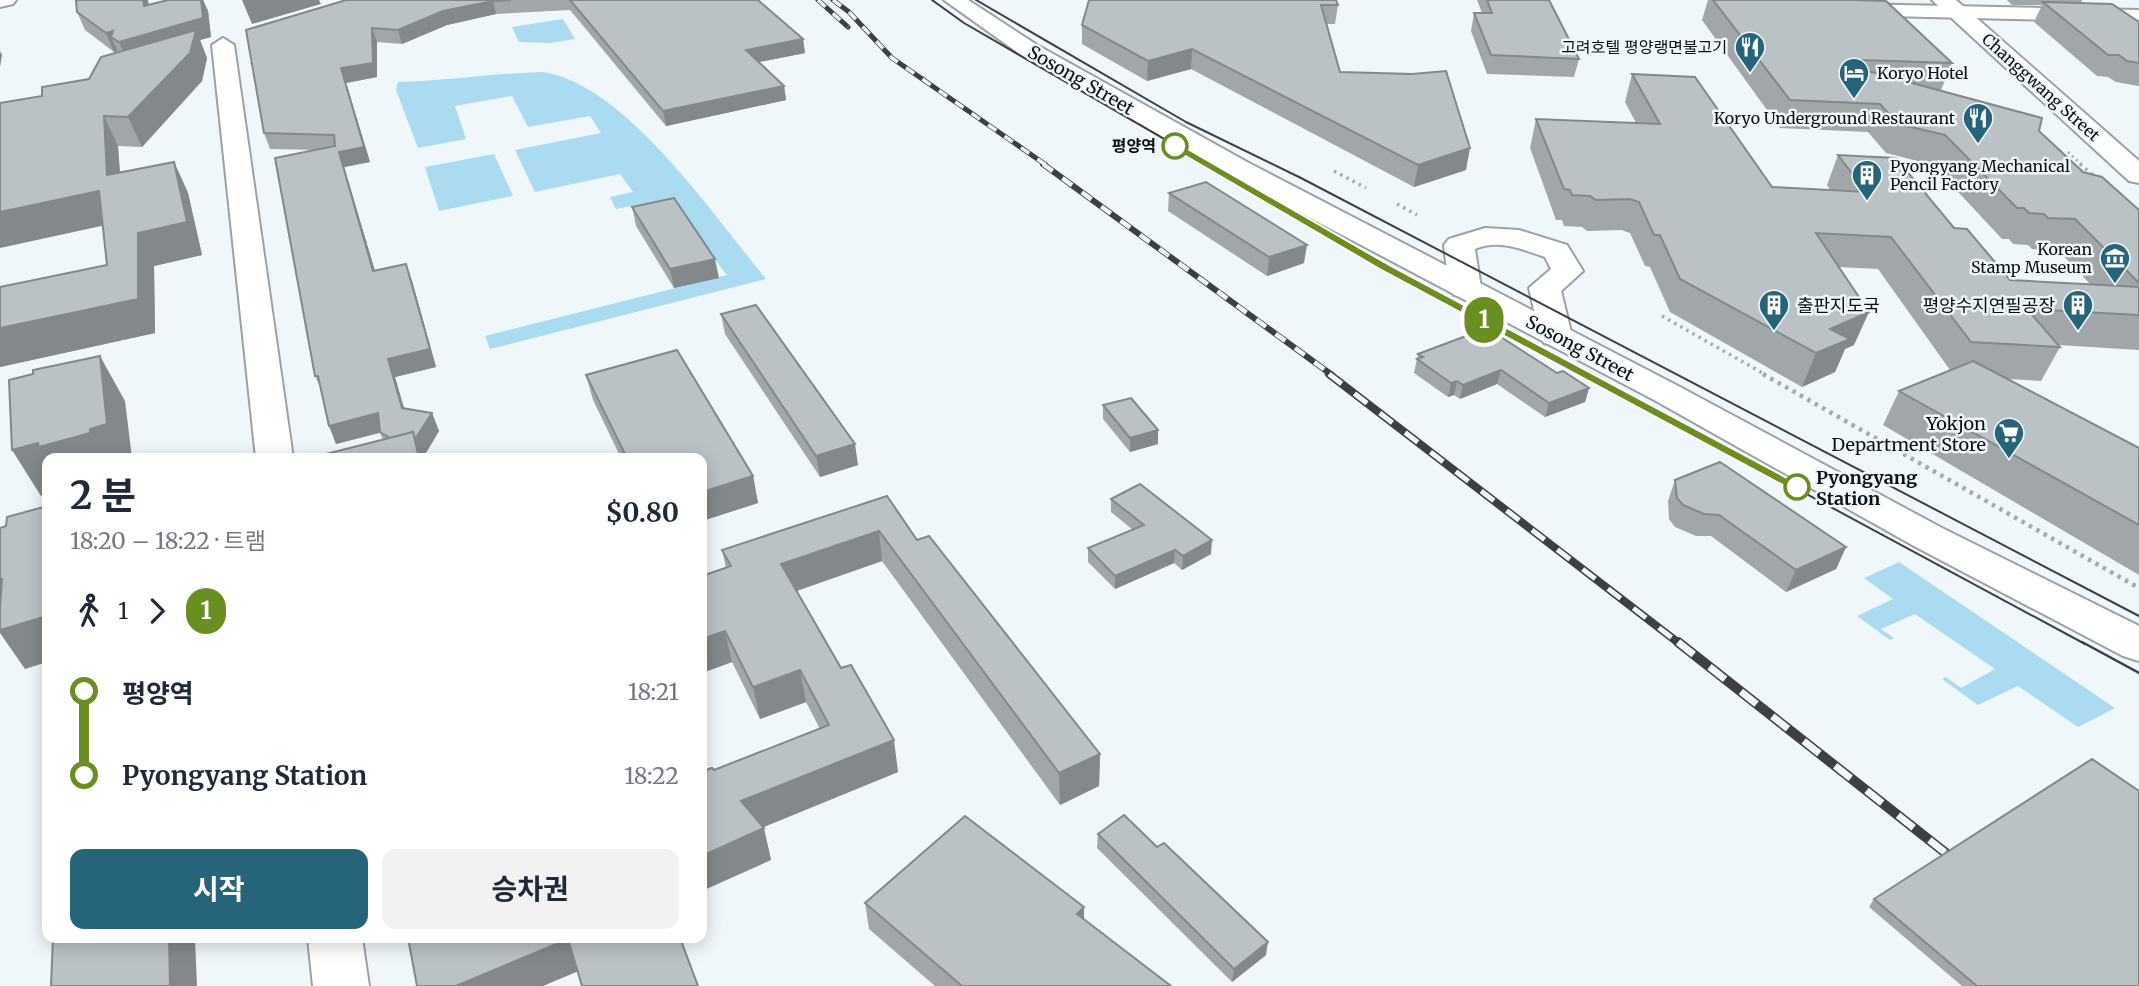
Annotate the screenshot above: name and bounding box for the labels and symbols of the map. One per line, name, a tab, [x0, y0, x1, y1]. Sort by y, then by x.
street label: Changgwang Street	[1978, 29, 2105, 146]
restaurant icon: 고려호텔 평양랭면불고기	[1733, 30, 1767, 74]
place label: 고려호텔 평양랭면불고기	[1561, 37, 1727, 57]
street label: Sosong Street	[1024, 40, 1138, 120]
hotel icon: Koryo Hotel	[1837, 56, 1871, 100]
place label: Koryo Hotel	[1877, 63, 1968, 83]
restaurant icon: Koryo Underground Restaurant	[1961, 101, 1995, 145]
place label: Koryo Underground Restaurant	[1714, 108, 1956, 128]
marker: 평양역	[1162, 133, 1188, 159]
place label: 평양역	[1112, 136, 1156, 156]
place label: Pyongyang Mechanical Pencil Factory	[1890, 156, 2070, 194]
building icon: Pyongyang Mechanical Pencil Factory	[1850, 158, 1884, 202]
place label: Korean Stamp Museum	[1971, 239, 2092, 277]
museum icon: Korean Stamp Museum	[2098, 241, 2132, 285]
building icon: 출판지도국	[1757, 288, 1791, 332]
building icon: 평양수지연필공장	[2061, 288, 2095, 332]
place label: 출판지도국	[1797, 294, 1880, 317]
place label: 평양수지연필공장	[1923, 294, 2055, 317]
line badge: 1	[1461, 297, 1507, 343]
street label: Sosong Street	[1522, 310, 1638, 386]
place label: Yokjon Department Store	[1832, 412, 1986, 456]
supermarket icon: Yokjon Department Store	[1992, 416, 2026, 460]
place label: Pyongyang Station	[1816, 466, 1917, 510]
marker: Pyongyang Station	[1784, 474, 1810, 500]

